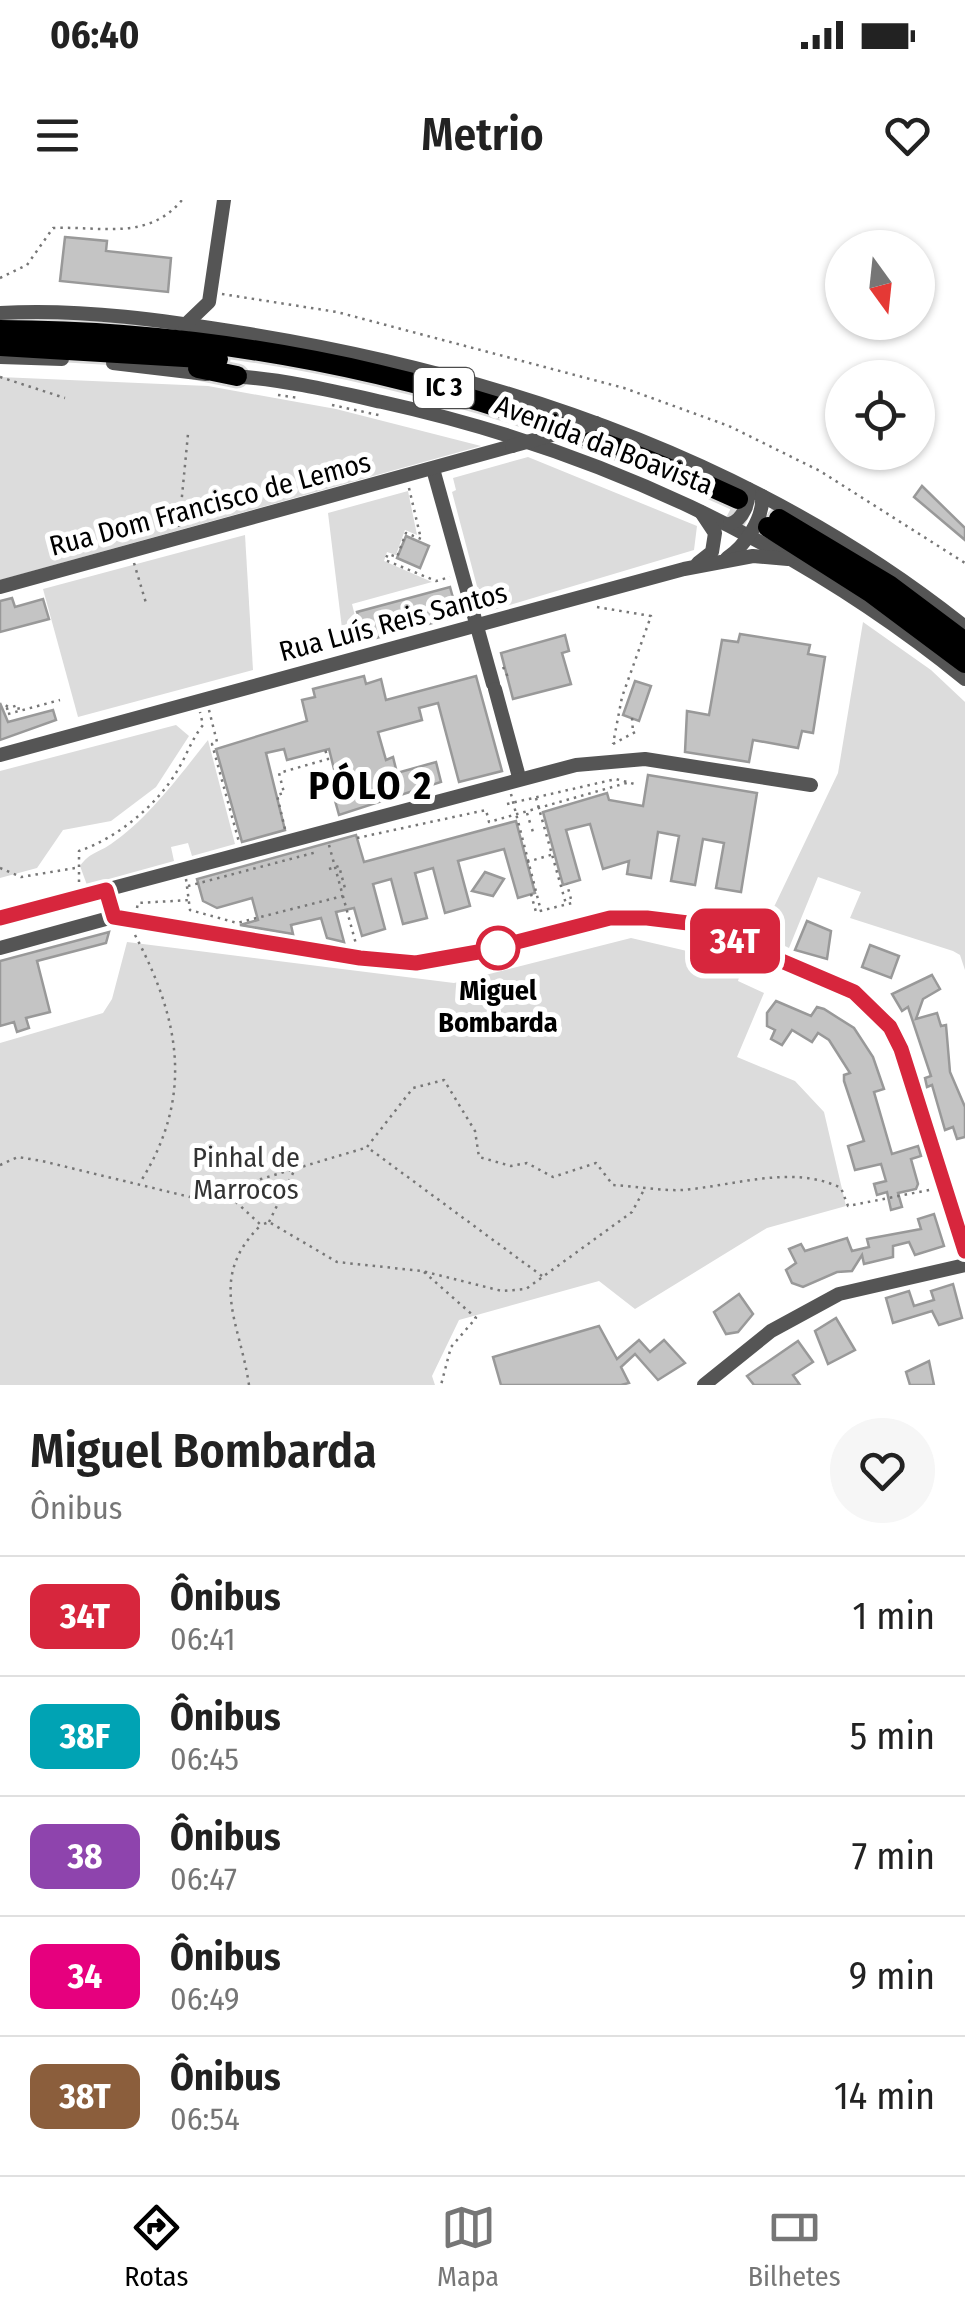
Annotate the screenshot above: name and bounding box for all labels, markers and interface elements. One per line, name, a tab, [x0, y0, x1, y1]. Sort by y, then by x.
text: 06:40	[50, 12, 139, 58]
icon: menu	[30, 108, 85, 163]
text: Metrio	[421, 108, 544, 162]
icon: heart	[880, 108, 935, 163]
north arrow	[825, 230, 935, 340]
map controls	[825, 230, 935, 470]
button: locate	[825, 360, 935, 470]
road number: IC 3	[414, 368, 474, 408]
street label: Avenida da Boavista	[490, 388, 718, 502]
street label: Rua Dom Francisco de Lemos	[46, 445, 374, 563]
street label: Rua Luís Reis Santos	[275, 576, 511, 668]
district label: PÓLO 2	[308, 762, 434, 809]
line badge: 34T	[678, 908, 792, 974]
text: 34T	[710, 920, 760, 962]
marker: Miguel Bombarda	[477, 927, 519, 969]
place label: Miguel Bombarda	[438, 974, 558, 1039]
park label: Pinhal de Marrocos	[192, 1141, 300, 1206]
button: heart	[830, 1418, 935, 1523]
text: Miguel Bombarda	[30, 1422, 377, 1480]
text: Ônibus	[30, 1489, 122, 1527]
text: Ônibus	[170, 1574, 281, 1620]
text: 1 min	[852, 1593, 935, 1639]
text: 34T	[60, 1595, 110, 1637]
text: 06:41	[170, 1620, 235, 1658]
text: Ônibus	[170, 1694, 281, 1740]
text: 5 min	[850, 1713, 935, 1759]
text: 38F	[60, 1715, 110, 1757]
text: 06:45	[170, 1740, 239, 1778]
text: Ônibus	[170, 1814, 281, 1860]
text: 7 min	[852, 1833, 935, 1879]
text: 38	[67, 1835, 103, 1877]
text: 06:47	[170, 1860, 237, 1898]
text: Ônibus	[170, 1934, 281, 1980]
text: 9 min	[849, 1953, 935, 1999]
text: 34	[68, 1955, 102, 1997]
text: 06:49	[170, 1980, 240, 2018]
text: Ônibus	[170, 2054, 281, 2100]
text: 14 min	[834, 2073, 935, 2119]
text: 38T	[59, 2075, 111, 2117]
text: 06:54	[170, 2100, 240, 2138]
tab: Rotas	[124, 2200, 188, 2293]
tab: Mapa	[437, 2200, 499, 2293]
tab: Bilhetes	[748, 2200, 841, 2293]

